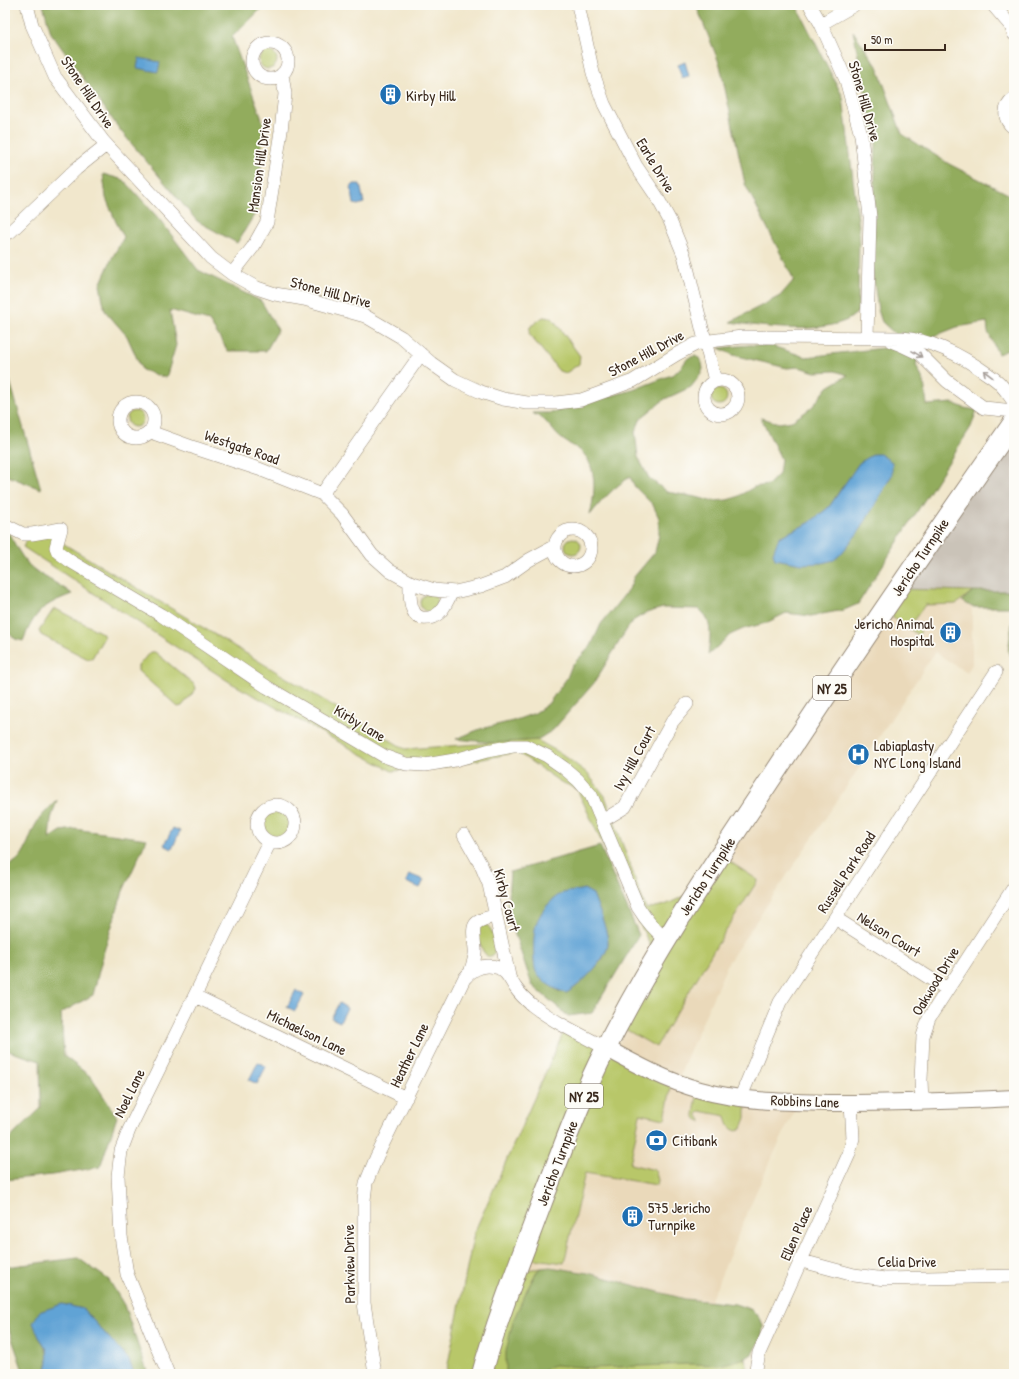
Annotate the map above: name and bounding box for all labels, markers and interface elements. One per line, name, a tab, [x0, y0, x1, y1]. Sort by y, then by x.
scale bar	[865, 26, 945, 52]
text: 50 m	[871, 31, 892, 48]
street label: Stone Hill Drive	[56, 52, 120, 132]
street label: Stone Hill Drive	[843, 58, 887, 144]
building icon: Kirby Hill	[378, 82, 404, 108]
place label: Kirby Hill	[406, 85, 456, 106]
street label: Mansion Hill Drive	[242, 116, 276, 214]
street label: Earle Drive	[632, 134, 680, 196]
street label: Stone Hill Drive	[288, 271, 374, 313]
street label: Stone Hill Drive	[605, 324, 688, 382]
one-way arrow	[911, 350, 923, 358]
one-way arrow	[982, 370, 993, 378]
street label: Westgate Road	[202, 424, 282, 470]
street label: Jericho Turnpike	[886, 514, 954, 600]
place label: Jericho Animal Hospital	[854, 613, 934, 651]
building icon: Jericho Animal Hospital	[937, 619, 963, 645]
road number: NY 25	[813, 676, 851, 700]
street label: Kirby Lane	[330, 699, 390, 747]
street label: Ivy Hill Court	[608, 721, 661, 794]
place label: Labiaplasty NYC Long Island	[874, 735, 961, 773]
hospital icon: Labiaplasty NYC Long Island	[845, 741, 871, 767]
street label: Russell Park Road	[812, 827, 880, 917]
street label: Jericho Turnpike	[674, 833, 740, 919]
street label: Kirby Court	[489, 866, 526, 935]
street label: Nelson Court	[853, 906, 925, 962]
street label: Oakwood Drive	[906, 943, 964, 1019]
street label: Michaelson Lane	[264, 1004, 351, 1060]
street label: Heather Lane	[384, 1019, 434, 1091]
street label: Noel Lane	[108, 1065, 150, 1121]
road number: NY 25	[565, 1084, 603, 1108]
street label: Robbins Lane	[770, 1089, 840, 1113]
street label: Jericho Turnpike	[531, 1117, 583, 1209]
bank icon: Citibank	[643, 1127, 669, 1153]
place label: Citibank	[672, 1130, 717, 1151]
place label: 575 Jericho Turnpike	[648, 1197, 710, 1235]
street label: Ellen Place	[775, 1202, 817, 1264]
building icon: 575 Jericho Turnpike	[619, 1203, 645, 1229]
street label: Parkview Drive	[338, 1224, 360, 1304]
street label: Celia Drive	[877, 1251, 937, 1272]

